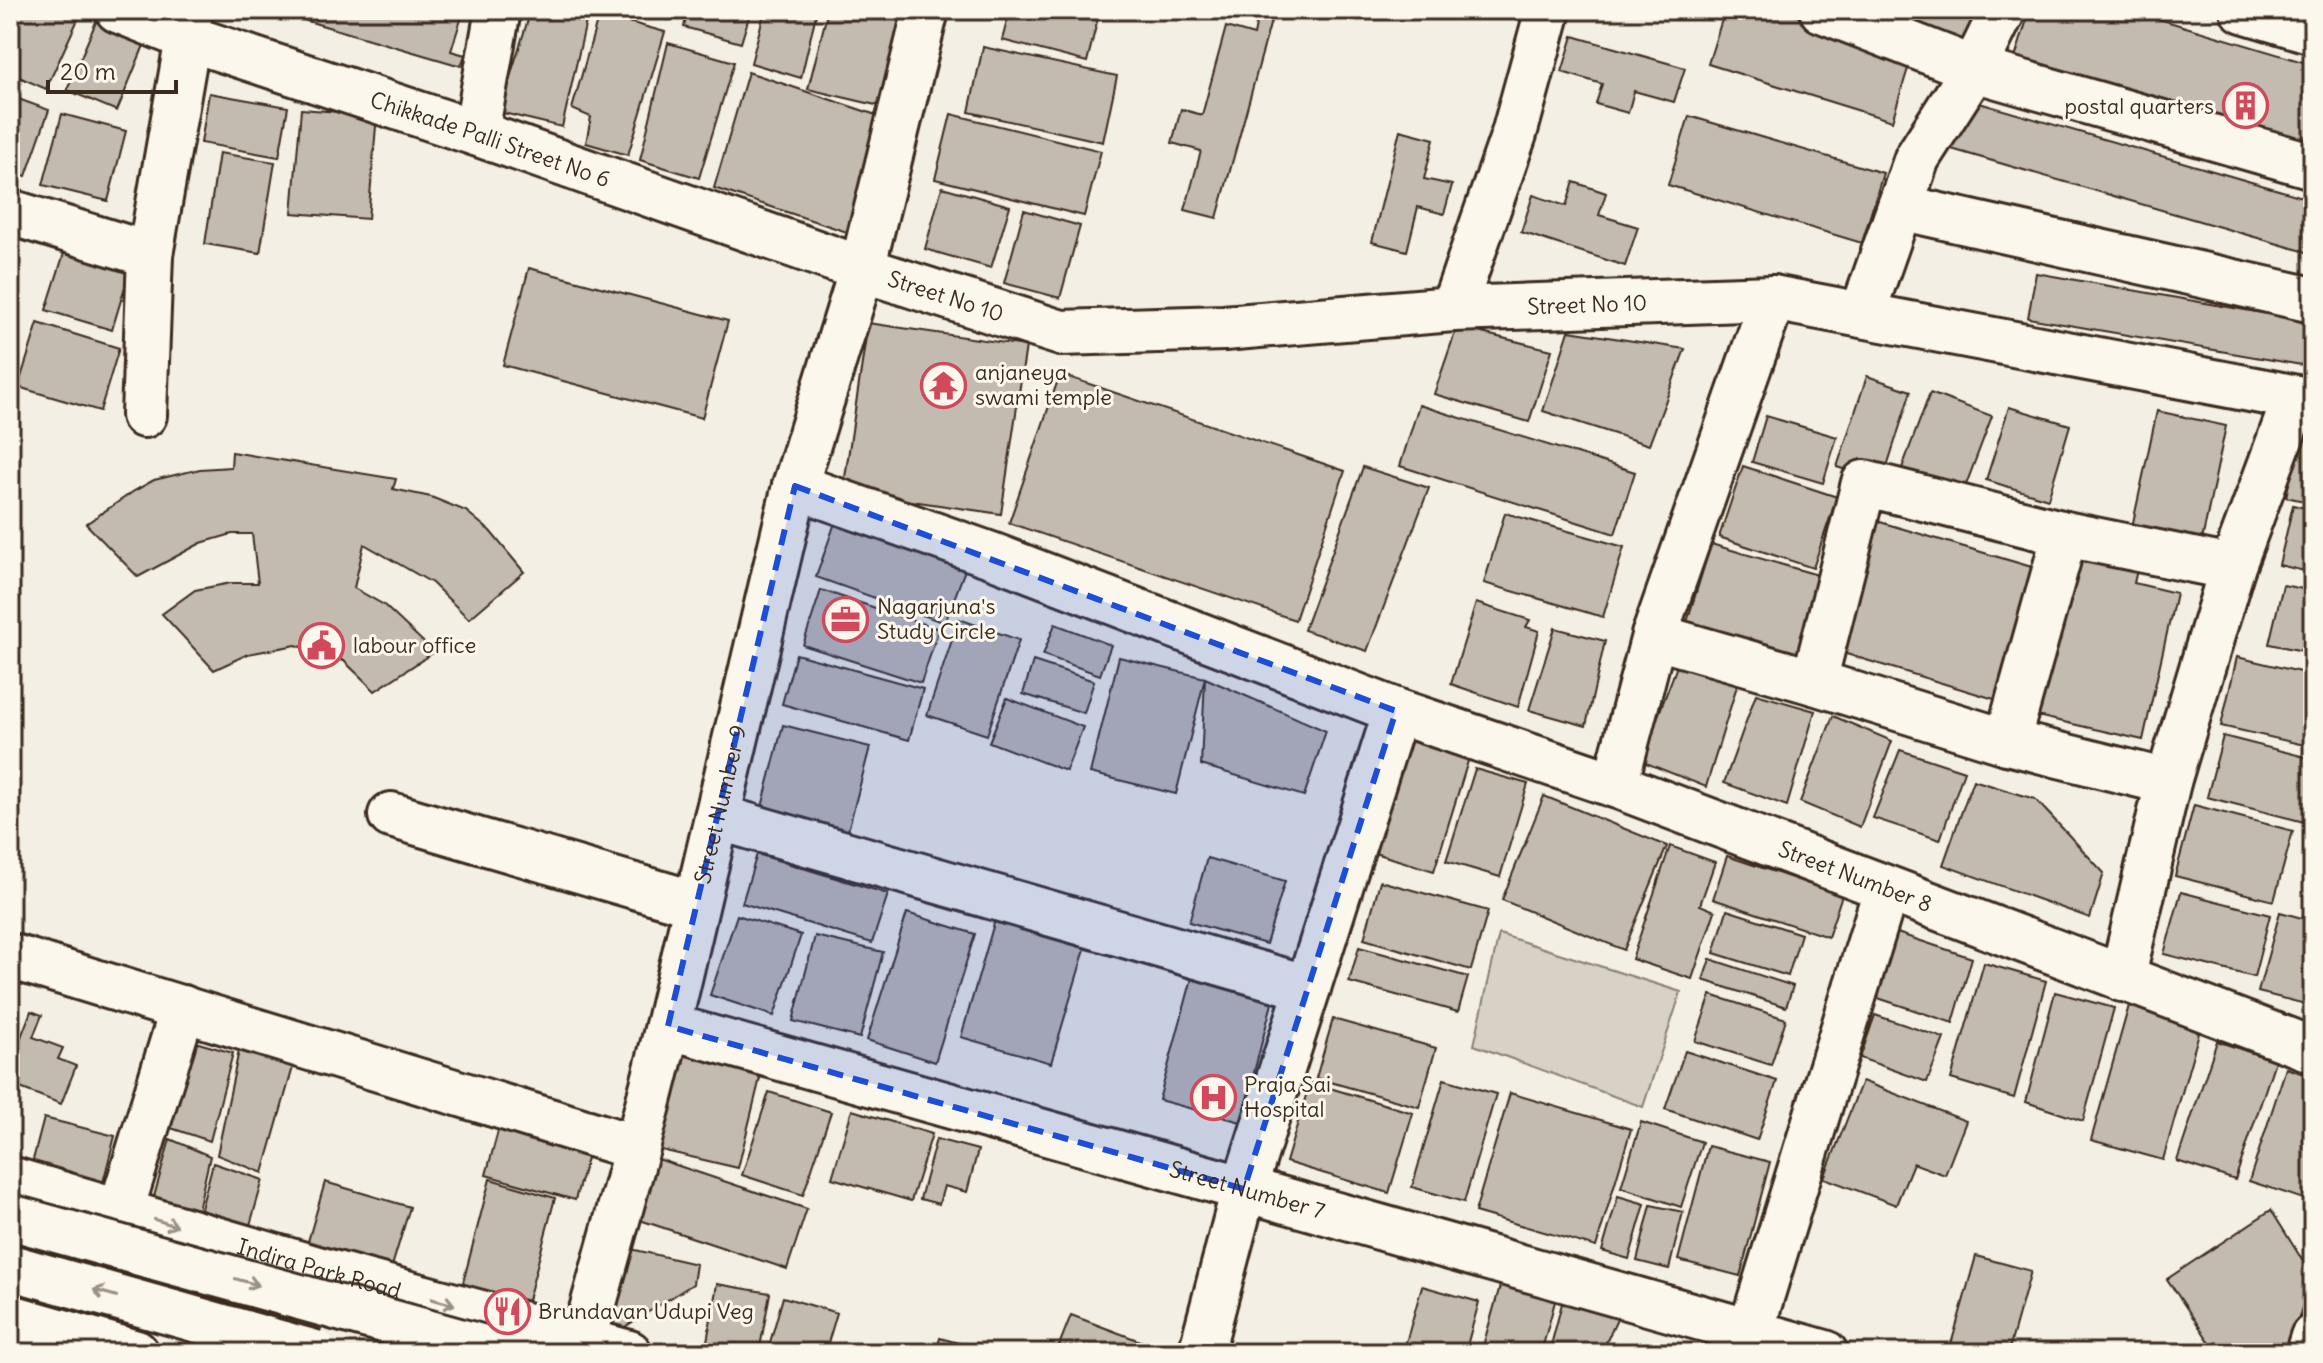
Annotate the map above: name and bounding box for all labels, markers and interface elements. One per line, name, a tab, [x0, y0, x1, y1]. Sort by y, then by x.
scale bar	[48, 44, 176, 94]
text: 20 m	[60, 56, 116, 86]
building icon: postal quarters	[2221, 82, 2269, 130]
street label: Chikkade Palli Street No 6	[367, 85, 614, 193]
place label: postal quarters	[2064, 92, 2214, 120]
street label: Street No 10	[885, 264, 1007, 328]
street label: Street No 10	[1527, 288, 1647, 320]
place label: anjaneya swami temple	[975, 358, 1112, 411]
temple icon: anjaneya swami temple	[920, 361, 968, 409]
place label: Nagarjuna's Study Circle	[877, 592, 996, 645]
office icon: Nagarjuna's Study Circle	[822, 595, 870, 643]
public building icon: labour office	[298, 621, 346, 669]
place label: labour office	[353, 631, 476, 659]
street label: Street Number 9	[688, 722, 752, 886]
street label: Street Number 8	[1775, 834, 1936, 918]
place label: Praja Sai Hospital	[1244, 1070, 1331, 1123]
hospital icon: Praja Sai Hospital	[1189, 1073, 1237, 1121]
street label: Street Number 7	[1166, 1154, 1328, 1225]
one-way arrow	[152, 1216, 178, 1231]
street label: Indira Park Road	[234, 1232, 404, 1305]
one-way arrow	[234, 1275, 260, 1290]
one-way arrow	[93, 1285, 119, 1300]
restaurant icon: Brundavan Udupi Veg	[483, 1287, 531, 1335]
one-way arrow	[429, 1295, 455, 1310]
place label: Brundavan Udupi Veg	[538, 1297, 754, 1325]

